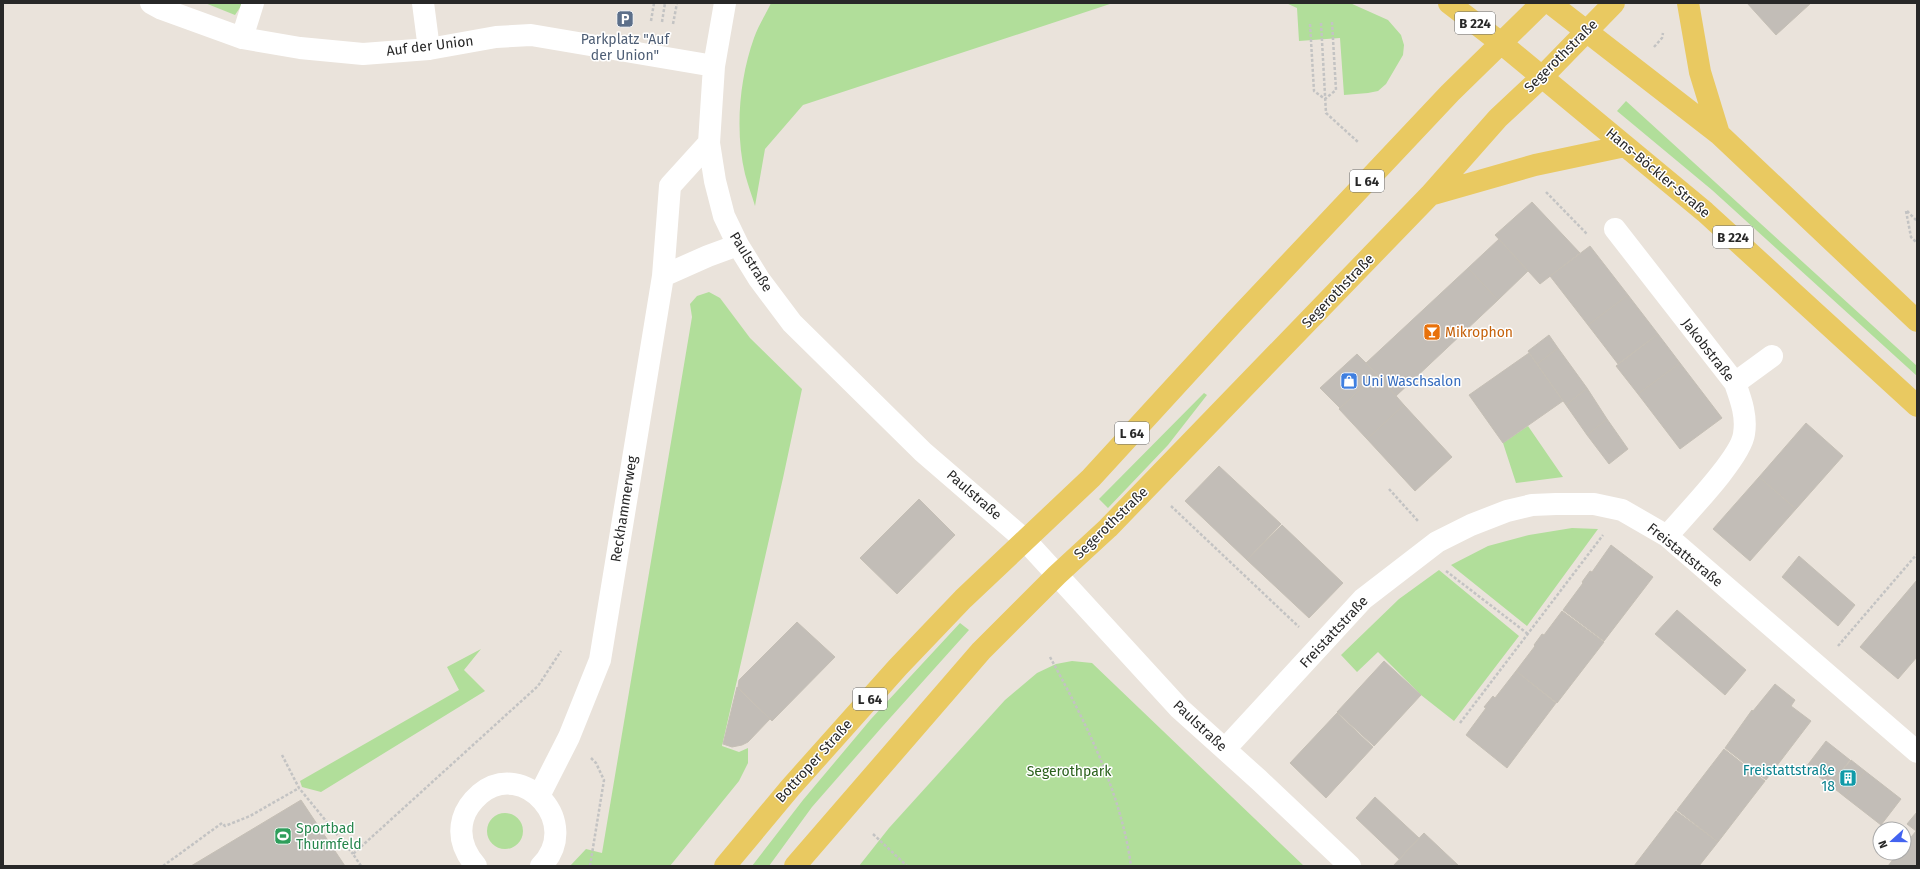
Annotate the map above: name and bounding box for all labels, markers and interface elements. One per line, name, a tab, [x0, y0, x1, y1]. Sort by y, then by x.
parking icon: Parkplatz "Auf der Union"	[615, 9, 635, 29]
road number: B 224	[1455, 12, 1495, 34]
street label: Segerothstraße	[1521, 16, 1601, 96]
place label: Parkplatz "Auf der Union"	[581, 31, 671, 64]
street label: Auf der Union	[386, 32, 474, 60]
street label: Hans-Böckler-Straße	[1602, 124, 1714, 222]
road number: L 64	[1350, 170, 1384, 192]
road number: B 224	[1713, 226, 1753, 248]
street label: Paulstraße	[726, 229, 776, 295]
street label: Segerothstraße	[1298, 250, 1378, 332]
street label: Jakobstraße	[1678, 315, 1738, 385]
bar icon: Mikrophon	[1422, 322, 1442, 342]
place label: Mikrophon	[1445, 324, 1513, 341]
shop icon: Uni Waschsalon	[1339, 371, 1359, 391]
place label: Uni Waschsalon	[1362, 373, 1461, 390]
road number: L 64	[1115, 422, 1149, 444]
street label: Reckhammerweg	[607, 454, 641, 563]
street label: Paulstraße	[943, 467, 1005, 523]
street label: Segerothstraße	[1070, 483, 1152, 563]
street label: Freistattstraße	[1644, 519, 1726, 591]
street label: Freistattstraße	[1296, 592, 1372, 672]
road number: L 64	[853, 688, 887, 710]
street label: Paulstraße	[1170, 697, 1230, 755]
street label: Bottroper Straße	[772, 716, 856, 806]
place label: Freistattstraße 18	[1743, 762, 1835, 795]
park label: Segerothpark	[1027, 763, 1112, 780]
building icon: Freistattstraße 18	[1838, 768, 1858, 788]
place label: Sportbad Thurmfeld	[296, 820, 362, 853]
north arrow	[1872, 821, 1912, 861]
sports icon: Sportbad Thurmfeld	[273, 826, 293, 846]
text: N	[1876, 839, 1891, 850]

